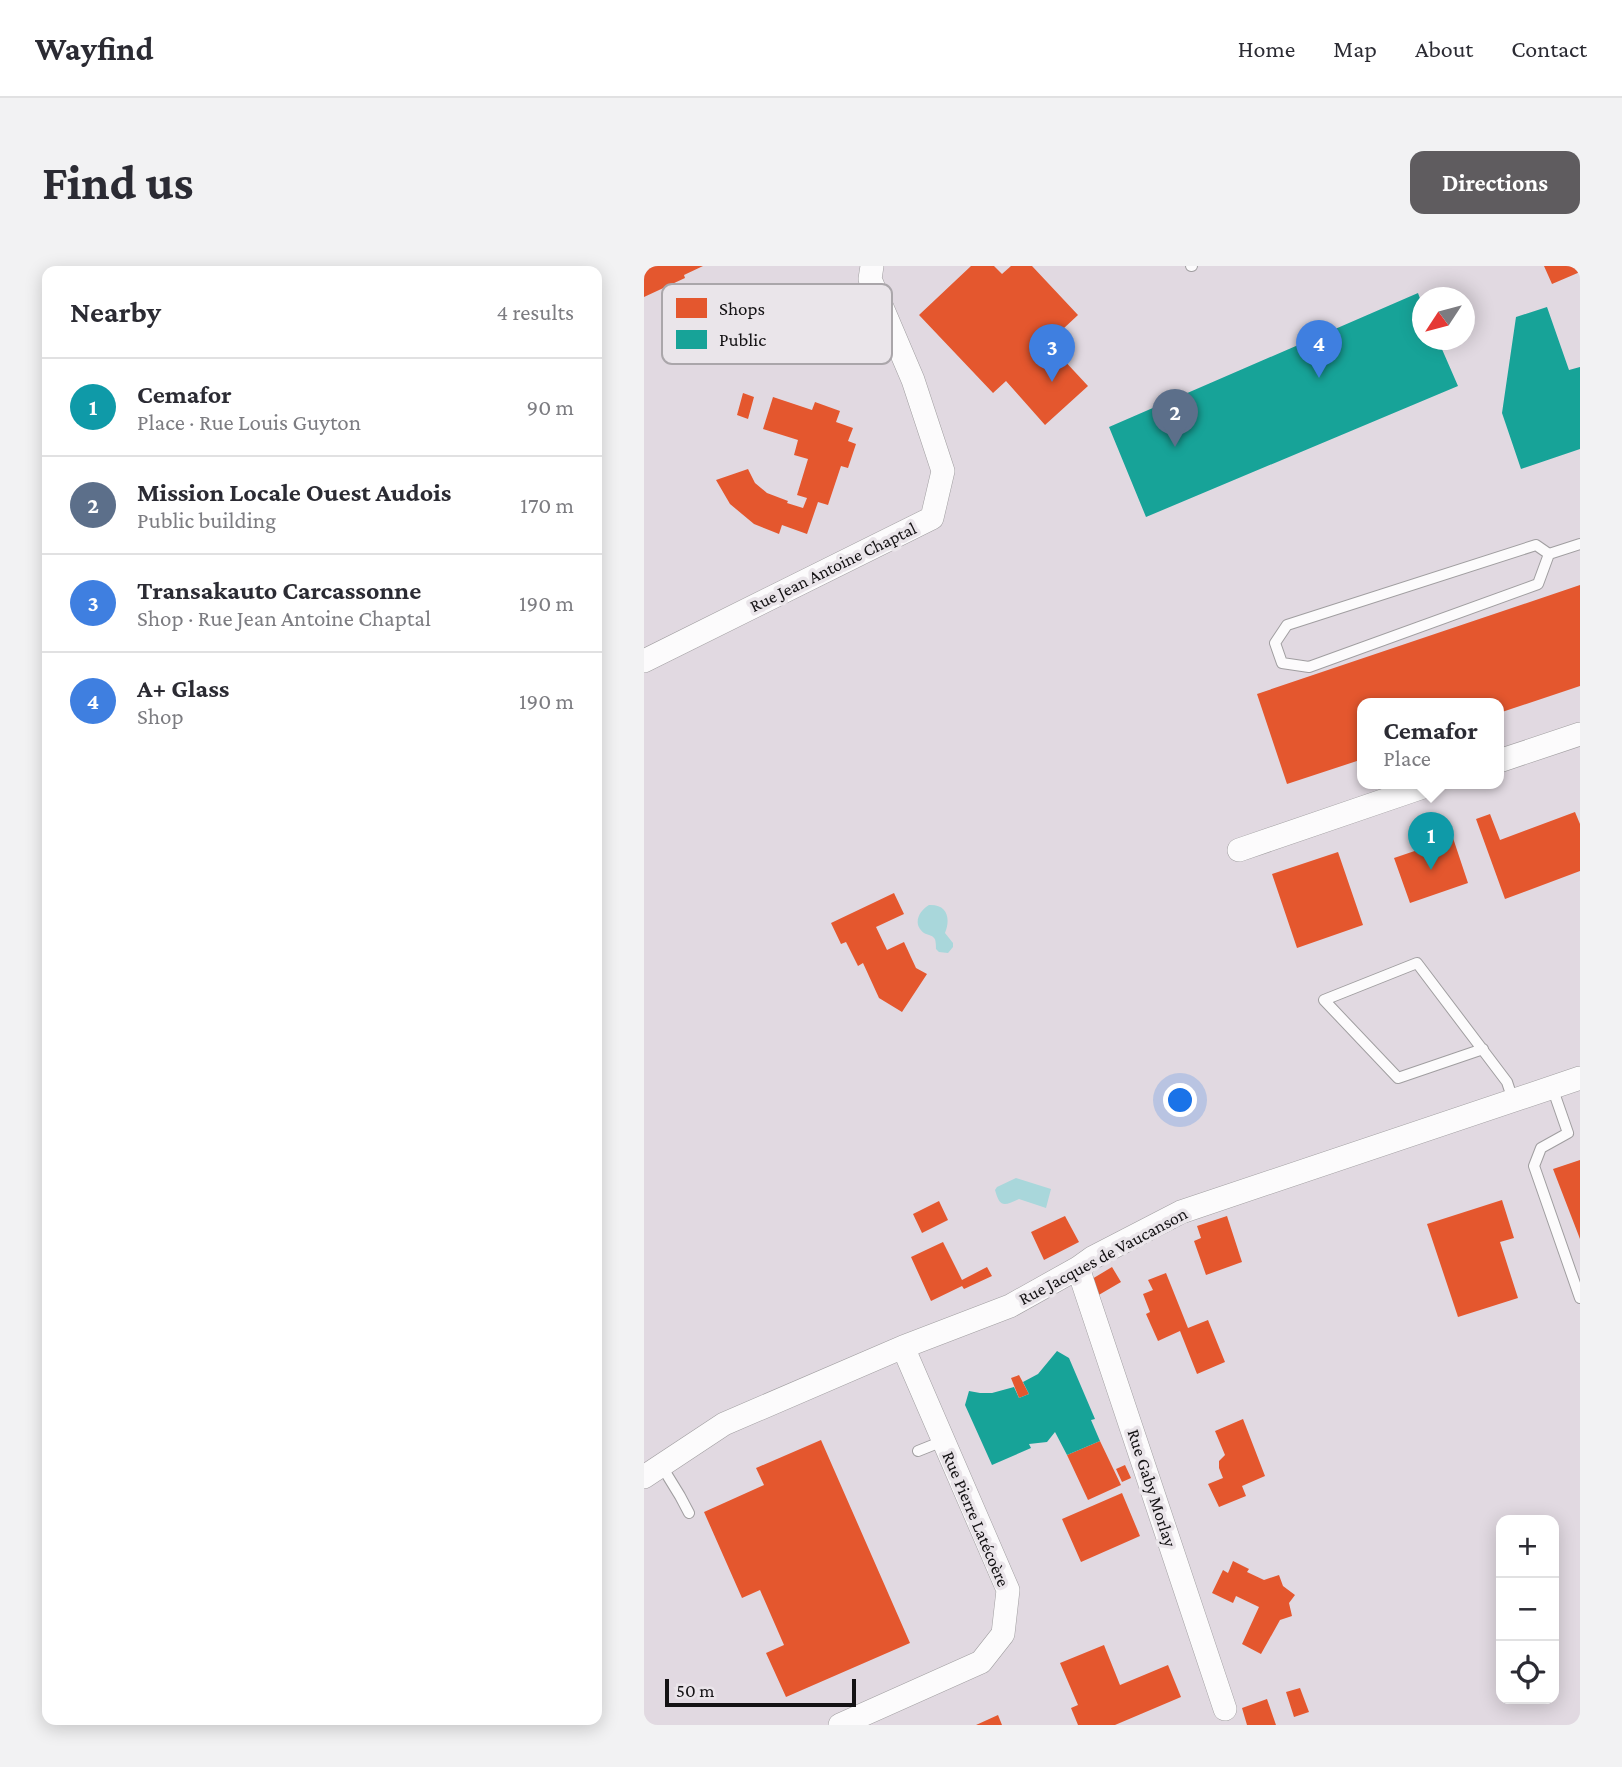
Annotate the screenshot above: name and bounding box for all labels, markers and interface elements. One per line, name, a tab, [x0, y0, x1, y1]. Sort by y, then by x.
text: Wayfind	[35, 30, 153, 67]
text: Home	[1238, 35, 1295, 62]
text: Map	[1333, 35, 1377, 62]
text: About	[1415, 35, 1473, 62]
text: Contact	[1511, 35, 1587, 62]
button: Directions	[1410, 151, 1580, 214]
text: Find us	[42, 155, 194, 210]
legend	[662, 284, 892, 364]
north arrow	[1412, 287, 1475, 350]
text: Nearby	[70, 295, 161, 328]
text: Shops	[719, 298, 765, 319]
text: 4 results	[496, 299, 574, 325]
pin: 4	[1296, 320, 1342, 378]
pin: 3	[1029, 324, 1075, 382]
text: Public	[719, 329, 766, 350]
text: Cemafor	[137, 380, 232, 409]
pin: 2	[1152, 389, 1198, 447]
text: 1	[89, 394, 97, 420]
text: 90 m	[527, 394, 574, 420]
text: Place · Rue Louis Guyton	[137, 409, 361, 435]
text: Mission Locale Ouest Audois	[137, 478, 451, 507]
text: 2	[87, 492, 99, 518]
text: 170 m	[520, 492, 574, 518]
text: Public building	[137, 507, 276, 533]
street label: Rue Jean Antoine Chaptal	[747, 518, 920, 616]
text: Transakauto Carcassonne	[137, 576, 421, 605]
text: 3	[87, 590, 99, 616]
text: 190 m	[519, 590, 574, 616]
text: Shop · Rue Jean Antoine Chaptal	[137, 605, 431, 631]
text: A+ Glass	[137, 674, 229, 703]
text: 4	[87, 688, 99, 714]
text: 190 m	[519, 688, 574, 714]
popup	[1357, 698, 1504, 789]
text: Shop	[137, 703, 184, 729]
text: Cemafor	[1383, 716, 1478, 745]
text: Place	[1383, 745, 1431, 771]
pin: 1	[1408, 812, 1454, 870]
your location	[1163, 1083, 1197, 1117]
street label: Rue Jacques de Vaucanson	[1015, 1203, 1191, 1309]
street label: Rue Gaby Morlay	[1124, 1427, 1181, 1550]
street label: Rue Pierre Latécoère	[938, 1448, 1014, 1590]
map controls	[1496, 1515, 1559, 1704]
button: +	[1496, 1515, 1559, 1578]
button: −	[1496, 1578, 1559, 1641]
button: locate	[1496, 1641, 1559, 1704]
scale bar	[665, 1676, 856, 1708]
text: 50 m	[676, 1680, 715, 1701]

